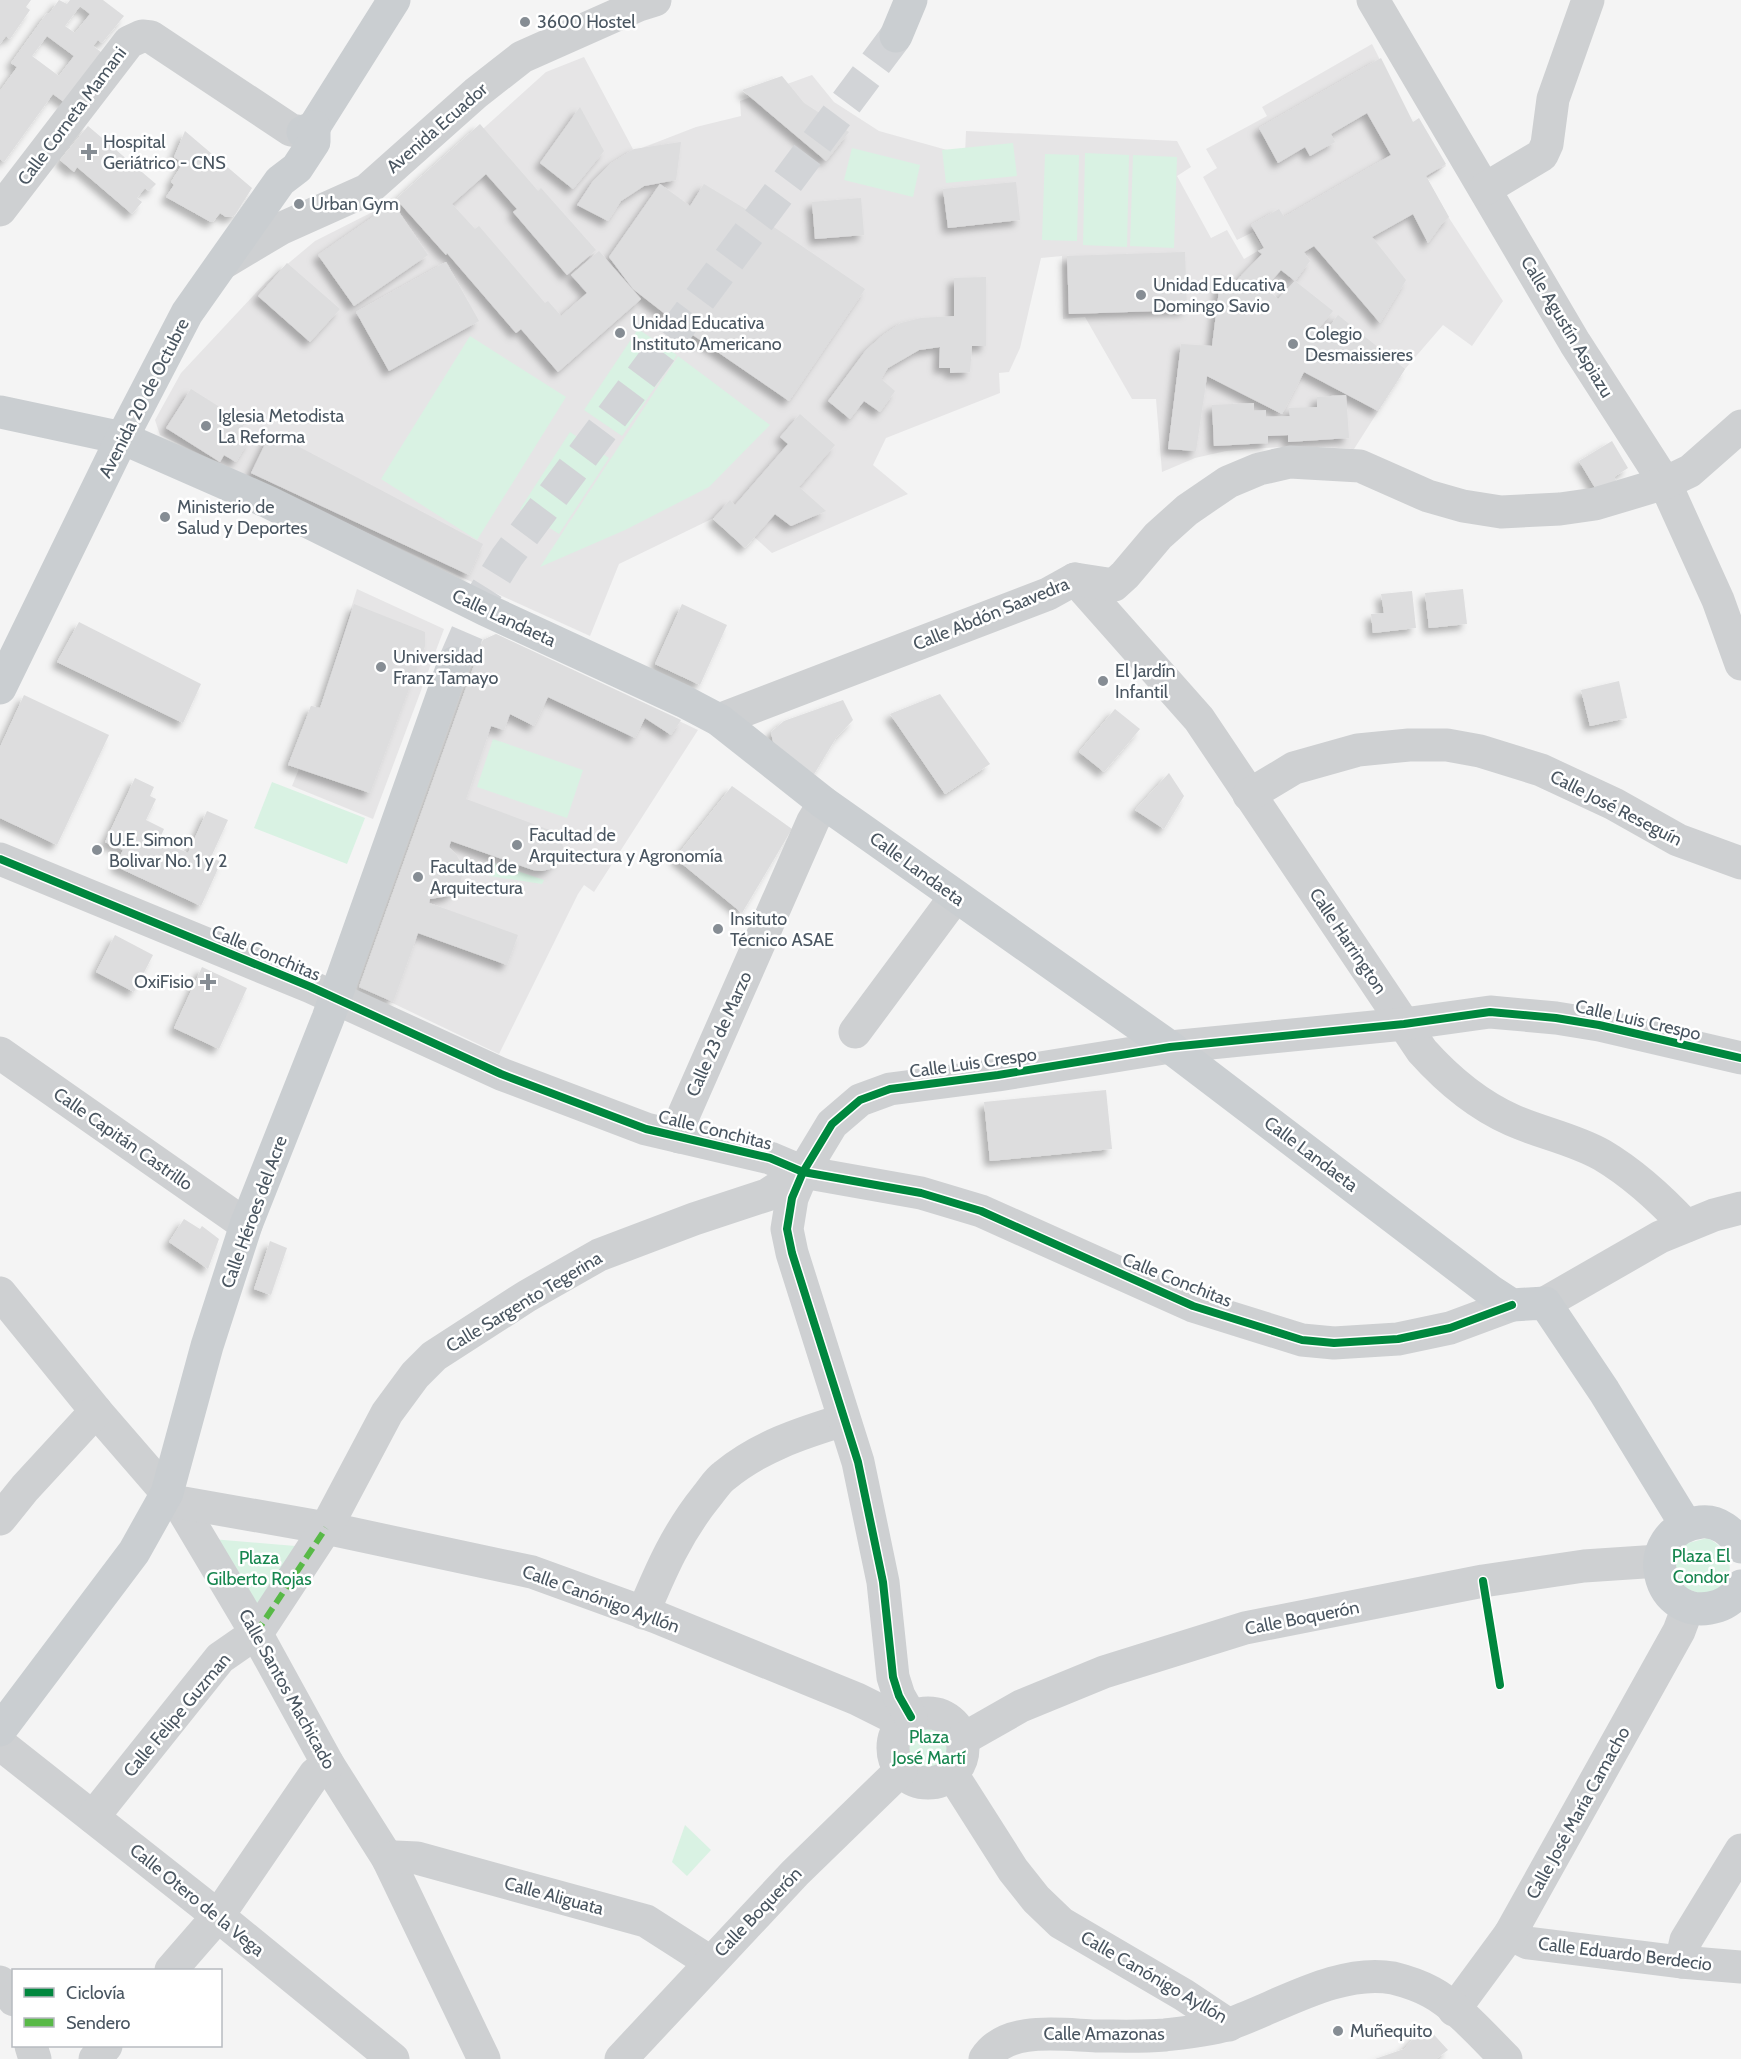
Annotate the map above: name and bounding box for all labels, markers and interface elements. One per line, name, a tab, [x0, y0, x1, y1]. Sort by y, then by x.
place label: 3600 Hostel	[537, 11, 636, 33]
marker: 3600 Hostel	[518, 15, 532, 29]
street label: Calle Corneta Mamani	[13, 43, 131, 189]
street label: Avenida Ecuador	[382, 78, 492, 178]
place label: Hospital Geriátrico - CNS	[103, 131, 226, 174]
marker: Hospital Geriátrico - CNS	[80, 143, 98, 161]
place label: Urban Gym	[311, 193, 399, 215]
marker: Urban Gym	[292, 197, 306, 211]
street label: Calle Agustín Aspiazu	[1516, 252, 1618, 402]
place label: Unidad Educativa Domingo Savio	[1153, 274, 1286, 317]
marker: Unidad Educativa Domingo Savio	[1134, 288, 1148, 302]
place label: Unidad Educativa Instituto Americano	[632, 312, 782, 355]
street label: Avenida 20 de Octubre	[94, 314, 194, 482]
place label: Colegio Desmaissieres	[1305, 323, 1413, 366]
marker: Unidad Educativa Instituto Americano	[613, 326, 627, 340]
marker: Colegio Desmaissieres	[1286, 337, 1300, 351]
place label: Iglesia Metodista La Reforma	[218, 405, 344, 448]
marker: Iglesia Metodista La Reforma	[199, 419, 213, 433]
place label: Ministerio de Salud y Deportes	[177, 496, 307, 539]
marker: Ministerio de Salud y Deportes	[158, 510, 172, 524]
street label: Calle Abdón Saavedra	[910, 573, 1072, 655]
street label: Calle Landaeta	[449, 584, 560, 652]
place label: Universidad Franz Tamayo	[393, 646, 499, 689]
marker: Universidad Franz Tamayo	[374, 660, 388, 674]
place label: El Jardín Infantil	[1115, 660, 1176, 703]
marker: El Jardín Infantil	[1096, 674, 1110, 688]
street label: Calle José Reseguín	[1546, 765, 1686, 851]
place label: Facultad de Arquitectura y Agronomía	[529, 824, 723, 867]
street label: Calle Landaeta	[865, 827, 969, 911]
place label: U.E. Simon Bolivar No. 1 y 2	[109, 829, 227, 872]
marker: Facultad de Arquitectura y Agronomía	[510, 838, 524, 852]
marker: U.E. Simon Bolivar No. 1 y 2	[90, 843, 104, 857]
place label: Facultad de Arquitectura	[430, 856, 523, 899]
marker: Facultad de Arquitectura	[411, 870, 425, 884]
street label: Calle Harrington	[1305, 884, 1391, 998]
place label: Insituto Técnico ASAE	[730, 908, 834, 951]
street label: Calle Conchitas	[208, 920, 324, 986]
marker: Insituto Técnico ASAE	[711, 922, 725, 936]
street label: Calle 23 de Marzo	[682, 968, 757, 1100]
place label: OxiFisio	[134, 971, 194, 993]
marker: OxiFisio	[199, 973, 217, 991]
street label: Calle Luis Crespo	[1573, 995, 1703, 1045]
street label: Calle Luis Crespo	[908, 1043, 1038, 1083]
street label: Calle Capitán Castrillo	[49, 1083, 197, 1195]
street label: Calle Conchitas	[656, 1105, 774, 1155]
street label: Calle Landaeta	[1260, 1112, 1362, 1197]
street label: Calle Héroes del Acre	[216, 1133, 292, 1291]
street label: Calle Sargento Tegerina	[442, 1247, 606, 1357]
street label: Calle Conchitas	[1119, 1248, 1235, 1312]
park label: Plaza El Condor	[1672, 1545, 1731, 1588]
park label: Plaza Gilberto Rojas	[206, 1547, 312, 1590]
street label: Calle Canónigo Ayllón	[519, 1560, 683, 1638]
street label: Calle Boquerón	[1243, 1596, 1361, 1640]
street label: Calle Santos Machicado	[234, 1605, 340, 1773]
street label: Calle Felipe Guzman	[119, 1649, 235, 1781]
street label: Calle José María Camacho	[1521, 1723, 1635, 1903]
park label: Plaza José Martí	[891, 1726, 966, 1769]
street label: Calle Otero de la Vega	[125, 1839, 269, 1961]
street label: Calle Boquerón	[710, 1863, 806, 1961]
street label: Calle Aliguata	[502, 1872, 606, 1920]
street label: Calle Canónigo Ayllón	[1077, 1926, 1231, 2028]
street label: Calle Eduardo Berdecio	[1537, 1932, 1713, 1976]
legend	[12, 1969, 222, 2047]
text: Ciclovía	[66, 1982, 125, 2004]
text: Sendero	[66, 2012, 130, 2034]
place label: Muñequito	[1350, 2020, 1432, 2042]
street label: Calle Amazonas	[1043, 2023, 1165, 2045]
marker: Muñequito	[1331, 2024, 1345, 2038]

